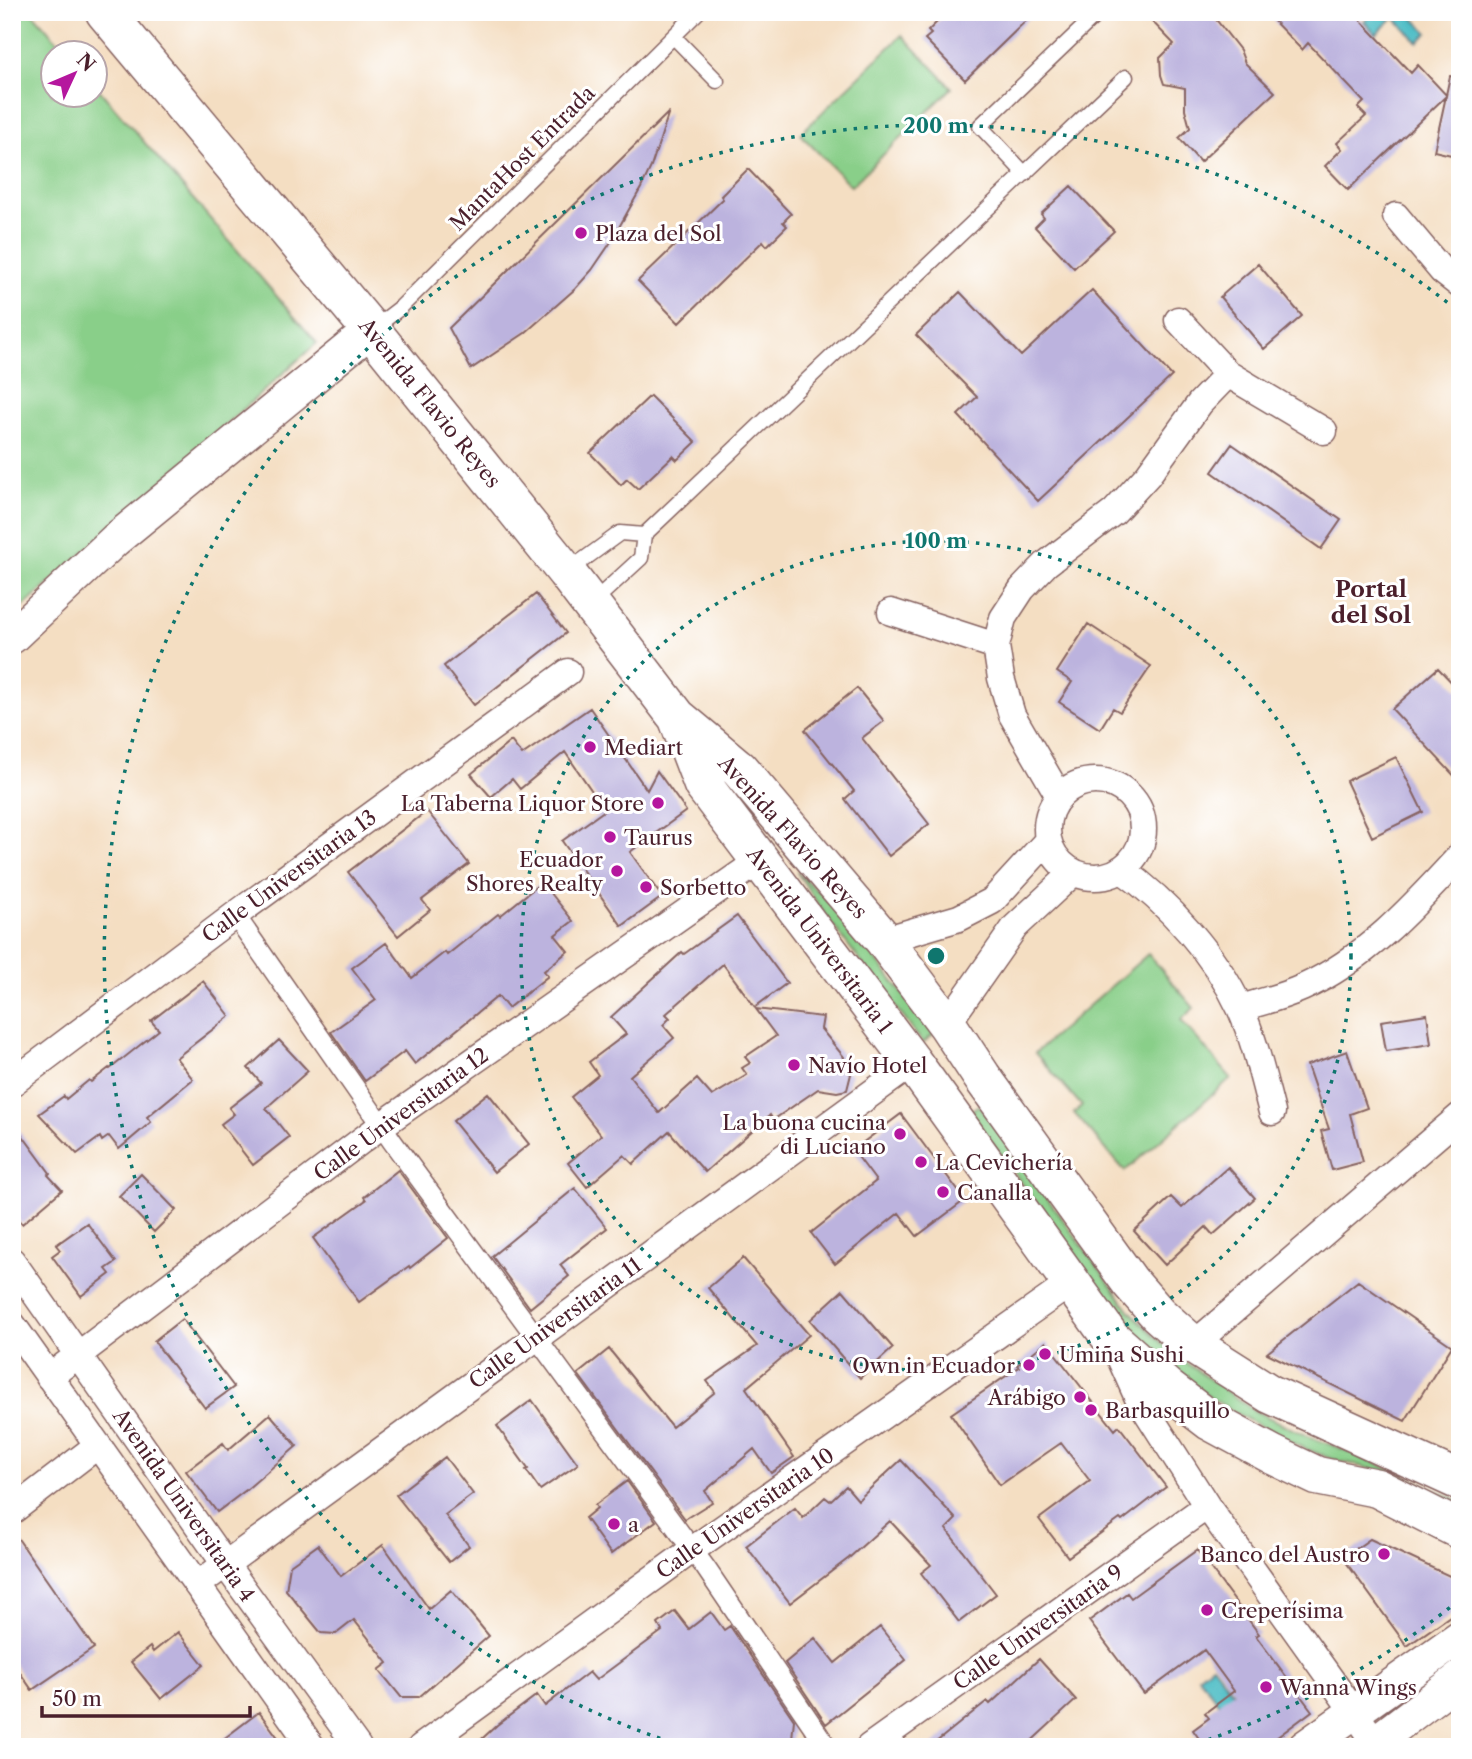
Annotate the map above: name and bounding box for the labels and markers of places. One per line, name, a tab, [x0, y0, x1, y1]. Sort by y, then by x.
place label: Plaza del Sol	[595, 221, 722, 246]
marker: Plaza del Sol	[573, 225, 589, 241]
place label: Mediart	[604, 735, 684, 760]
marker: Mediart	[582, 739, 598, 755]
place label: La Taberna Liquor Store	[401, 791, 644, 816]
marker: La Taberna Liquor Store	[650, 795, 666, 811]
place label: Taurus	[624, 825, 693, 850]
marker: Taurus	[602, 829, 618, 845]
place label: Ecuador Shores Realty	[466, 847, 603, 896]
marker: Ecuador Shores Realty	[609, 863, 625, 879]
place label: Sorbetto	[660, 875, 746, 900]
marker: Sorbetto	[638, 879, 654, 895]
centre of rings	[924, 944, 948, 968]
place label: Navío Hotel	[808, 1053, 927, 1078]
marker: Navío Hotel	[786, 1057, 802, 1073]
place label: La buona cucina di Luciano	[722, 1110, 887, 1159]
marker: La buona cucina di Luciano	[892, 1126, 908, 1142]
place label: La Cevichería	[935, 1150, 1074, 1175]
marker: La Cevichería	[913, 1154, 929, 1170]
place label: Canalla	[957, 1180, 1033, 1205]
marker: Canalla	[935, 1184, 951, 1200]
place label: Umiña Sushi	[1059, 1342, 1184, 1367]
marker: Umiña Sushi	[1037, 1346, 1053, 1362]
place label: Own in Ecuador	[852, 1353, 1015, 1378]
marker: Own in Ecuador	[1021, 1357, 1037, 1373]
place label: Arábigo	[987, 1385, 1066, 1410]
marker: Arábigo	[1072, 1389, 1088, 1405]
place label: Barbasquillo	[1105, 1398, 1230, 1423]
marker: Barbasquillo	[1083, 1402, 1099, 1418]
place label: a	[628, 1512, 640, 1537]
marker: a	[606, 1516, 622, 1532]
place label: Banco del Austro	[1200, 1542, 1370, 1567]
marker: Banco del Austro	[1376, 1546, 1392, 1562]
place label: Creperísima	[1221, 1598, 1345, 1623]
marker: Creperísima	[1199, 1602, 1215, 1618]
place label: Wanna Wings	[1279, 1675, 1417, 1700]
marker: Wanna Wings	[1258, 1679, 1274, 1695]

